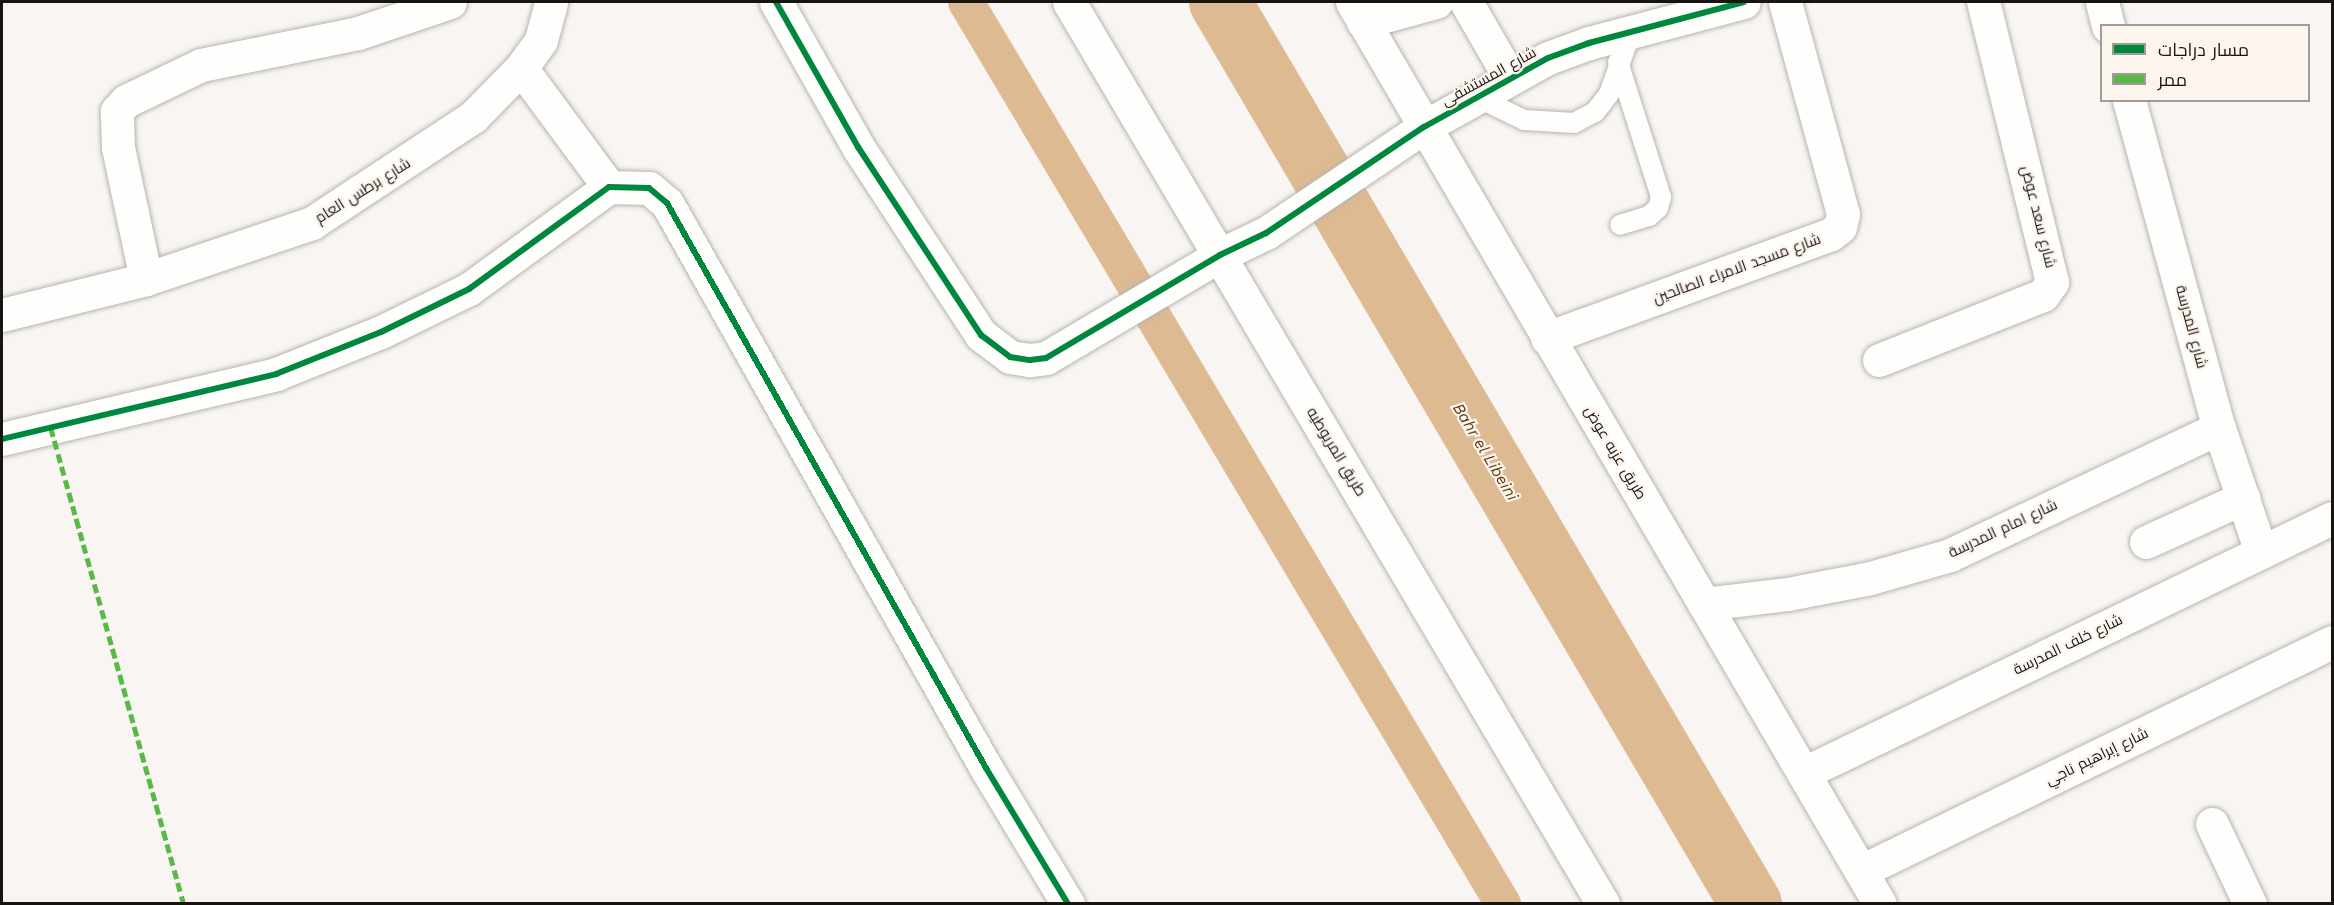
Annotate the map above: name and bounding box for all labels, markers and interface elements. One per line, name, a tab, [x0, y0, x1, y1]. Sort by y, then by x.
legend	[2100, 24, 2310, 102]
text: مسار دراجات	[2158, 39, 2249, 60]
street label: شارع المستشفى	[1438, 44, 1540, 110]
text: ممر	[2158, 69, 2187, 90]
street label: شارع برطس العام	[312, 154, 414, 228]
street label: شارع سعد عوض	[2017, 164, 2059, 270]
street label: شارع مسجد الامراء الصالحين	[1651, 230, 1823, 308]
street label: شارع المدرسة	[2171, 283, 2211, 371]
water label: Bahr el Libeini	[1448, 399, 1522, 505]
street label: طريق عزبه عوض	[1580, 403, 1650, 503]
street label: طريق المريوطيه	[1302, 404, 1370, 500]
street label: شارع امام المدرسة	[1946, 496, 2060, 562]
street label: شارع خلف المدرسة	[2010, 611, 2126, 679]
street label: شارع إبراهيم ناجي	[2043, 724, 2151, 790]

